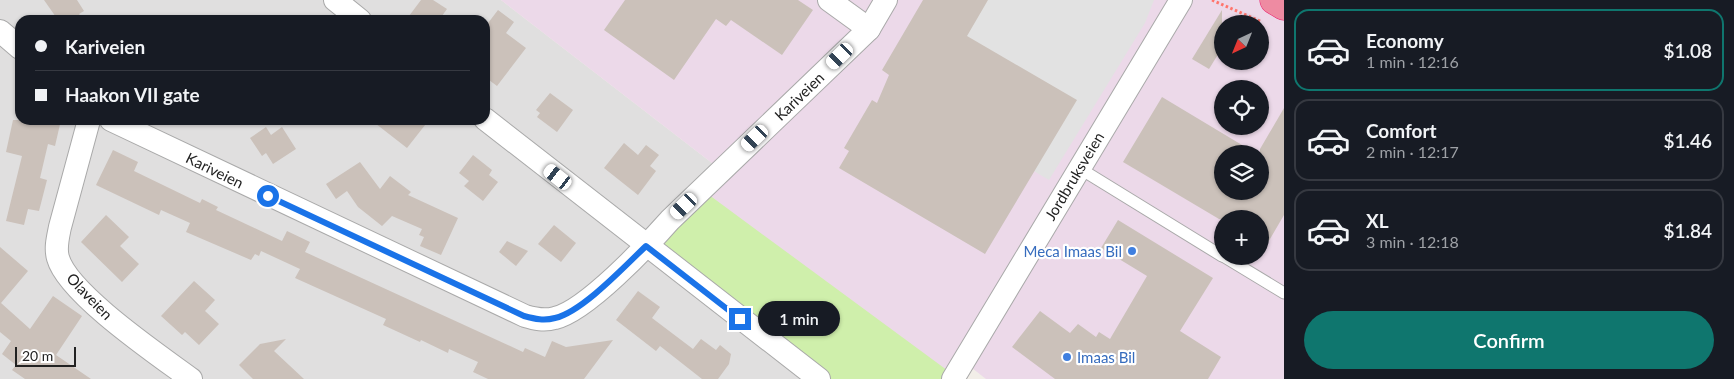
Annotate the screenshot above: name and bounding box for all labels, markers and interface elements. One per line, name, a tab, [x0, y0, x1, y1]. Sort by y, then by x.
north arrow	[1214, 15, 1269, 70]
map controls	[1214, 15, 1269, 265]
icon: car	[1306, 28, 1351, 73]
text: Economy	[1366, 29, 1444, 52]
text: Kariveien	[65, 35, 145, 58]
text: $1.08	[1663, 39, 1712, 62]
car	[823, 40, 856, 72]
text: 1 min · 12:16	[1366, 52, 1459, 71]
street label: Kariveien	[771, 68, 827, 124]
button: locate	[1214, 80, 1269, 135]
text: Haakon VII gate	[65, 83, 200, 106]
icon: car	[1306, 118, 1351, 163]
text: Comfort	[1366, 119, 1437, 142]
car	[738, 122, 771, 154]
street label: Jordbruksveien	[1041, 129, 1107, 223]
text: $1.46	[1663, 129, 1712, 152]
text: 2 min · 12:17	[1366, 142, 1459, 161]
button: layers	[1214, 145, 1269, 200]
street label: Kariveien	[183, 148, 247, 192]
car	[541, 162, 574, 192]
route start	[257, 185, 279, 207]
car	[667, 190, 700, 222]
icon: car	[1306, 208, 1351, 253]
text: XL	[1366, 209, 1389, 232]
button: +	[1214, 210, 1269, 265]
text: $1.84	[1663, 219, 1712, 242]
text: 3 min · 12:18	[1366, 232, 1459, 251]
place label: Meca Imaas Bil	[1024, 242, 1122, 260]
marker: Meca Imaas Bil	[1126, 245, 1138, 257]
street label: Olaveien	[63, 269, 117, 323]
callout: 1 min	[758, 302, 840, 336]
route end	[729, 308, 751, 330]
text: 1 min	[779, 309, 819, 328]
button: Confirm	[1304, 311, 1714, 369]
scale bar	[15, 344, 76, 367]
text: 20 m	[22, 347, 53, 364]
place label: Imaas Bil	[1077, 348, 1135, 366]
marker: Imaas Bil	[1061, 351, 1073, 363]

